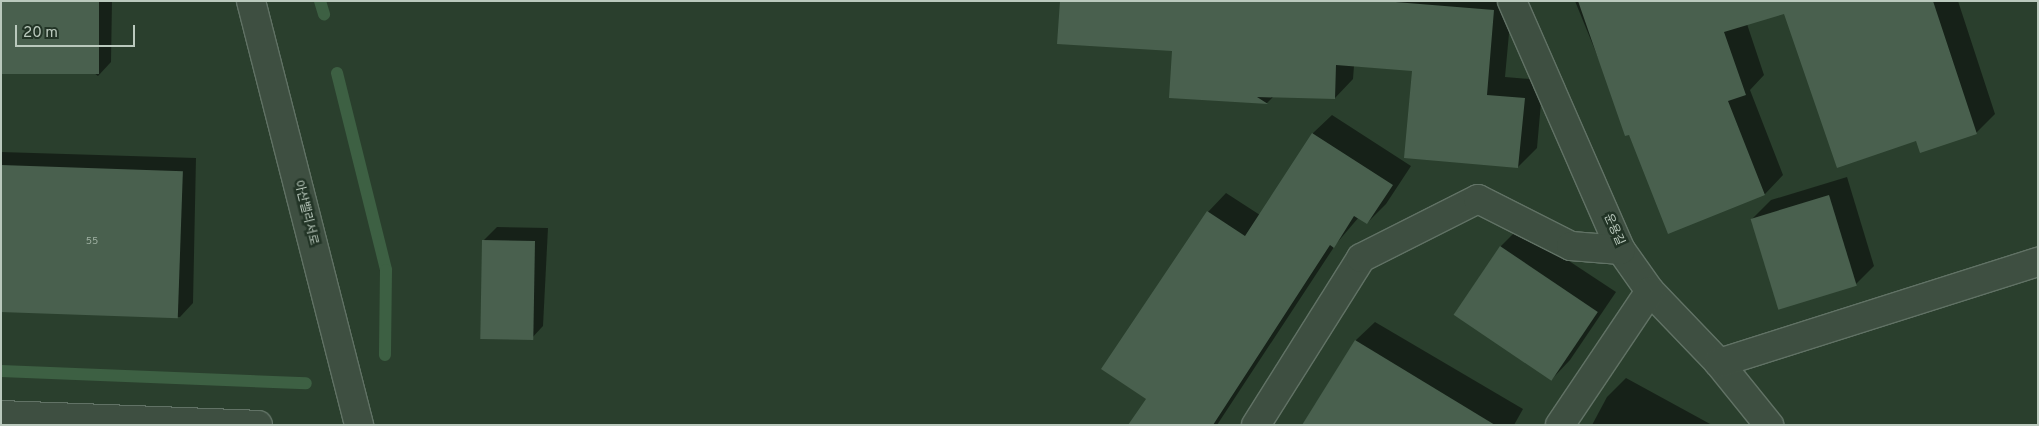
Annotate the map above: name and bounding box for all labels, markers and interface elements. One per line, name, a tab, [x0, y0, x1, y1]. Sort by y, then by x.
scale bar	[18, 15, 138, 47]
text: 20 m	[23, 24, 58, 43]
street label: 아산밸리서로	[290, 179, 320, 247]
street label: 운용길	[1600, 212, 1626, 248]
house number: 55	[86, 236, 98, 248]

